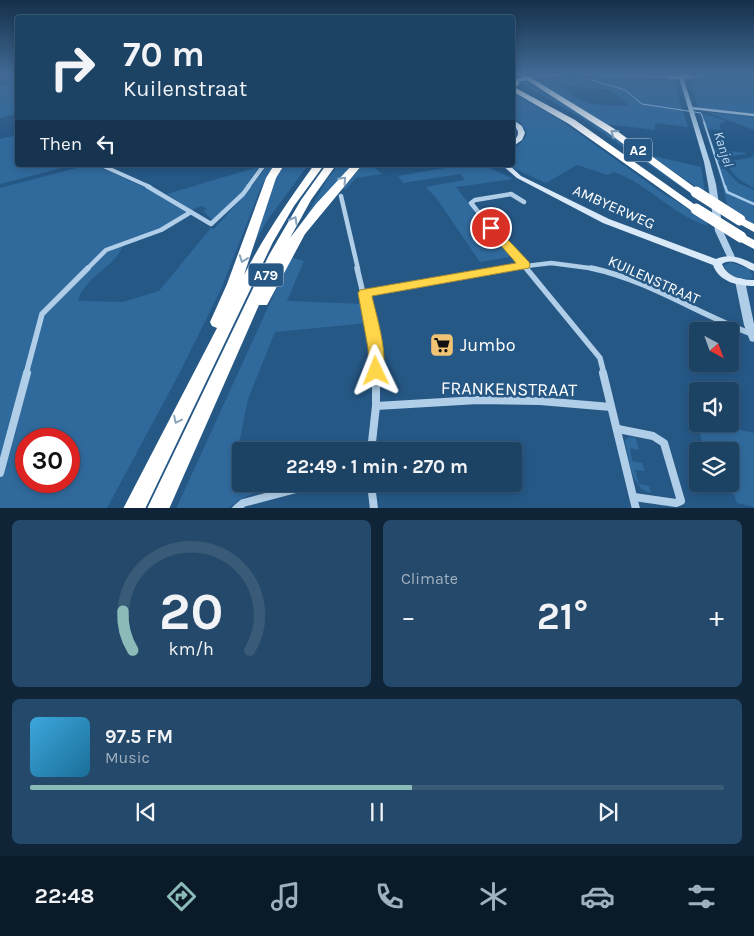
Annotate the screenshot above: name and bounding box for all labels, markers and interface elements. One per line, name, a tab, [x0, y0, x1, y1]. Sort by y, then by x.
text: 70 m	[123, 34, 205, 75]
icon: right	[40, 35, 105, 100]
text: Kuilenstraat	[123, 76, 247, 102]
water label: Kanjel	[710, 129, 737, 169]
icon: left	[92, 130, 120, 158]
one-way arrow	[610, 130, 620, 139]
text: Then	[40, 133, 82, 155]
road number: A2	[624, 138, 652, 162]
one-way arrow	[337, 177, 346, 186]
street label: AMBYERWEG	[570, 181, 658, 233]
pin	[470, 207, 512, 249]
icon: arrive	[477, 214, 505, 242]
one-way arrow	[287, 217, 297, 226]
street label: KUILENSTRAAT	[605, 252, 703, 308]
one-way arrow	[239, 254, 249, 263]
road number: A79	[248, 264, 284, 286]
north arrow	[689, 322, 739, 372]
map controls	[689, 322, 739, 492]
supermarket icon: Jumbo	[429, 332, 455, 358]
place label: Jumbo	[460, 334, 516, 356]
position arrow	[349, 344, 401, 396]
street label: FRANKENSTRAAT	[441, 377, 577, 401]
button: sound	[689, 382, 739, 432]
one-way arrow	[174, 415, 184, 424]
speed limit sign: 30	[15, 428, 80, 493]
button: layers	[689, 442, 739, 492]
text: 22:49 · 1 min · 270 m	[286, 456, 468, 478]
text: Climate	[401, 569, 458, 588]
text: 20	[159, 581, 224, 642]
text: 21°	[537, 594, 588, 639]
text: −	[401, 600, 416, 633]
text: +	[709, 600, 724, 633]
text: km/h	[169, 639, 214, 660]
text: 97.5 FM	[105, 726, 173, 748]
text: Music	[105, 748, 150, 767]
icon: previous	[132, 798, 160, 826]
icon: pause	[363, 798, 391, 826]
icon: next	[594, 798, 622, 826]
icon: directions	[164, 879, 199, 914]
icon: music	[268, 879, 303, 914]
icon: phone	[372, 879, 407, 914]
icon: climate	[476, 879, 511, 914]
icon: car	[580, 879, 615, 914]
icon: filters	[684, 879, 719, 914]
text: 22:48	[35, 883, 94, 909]

